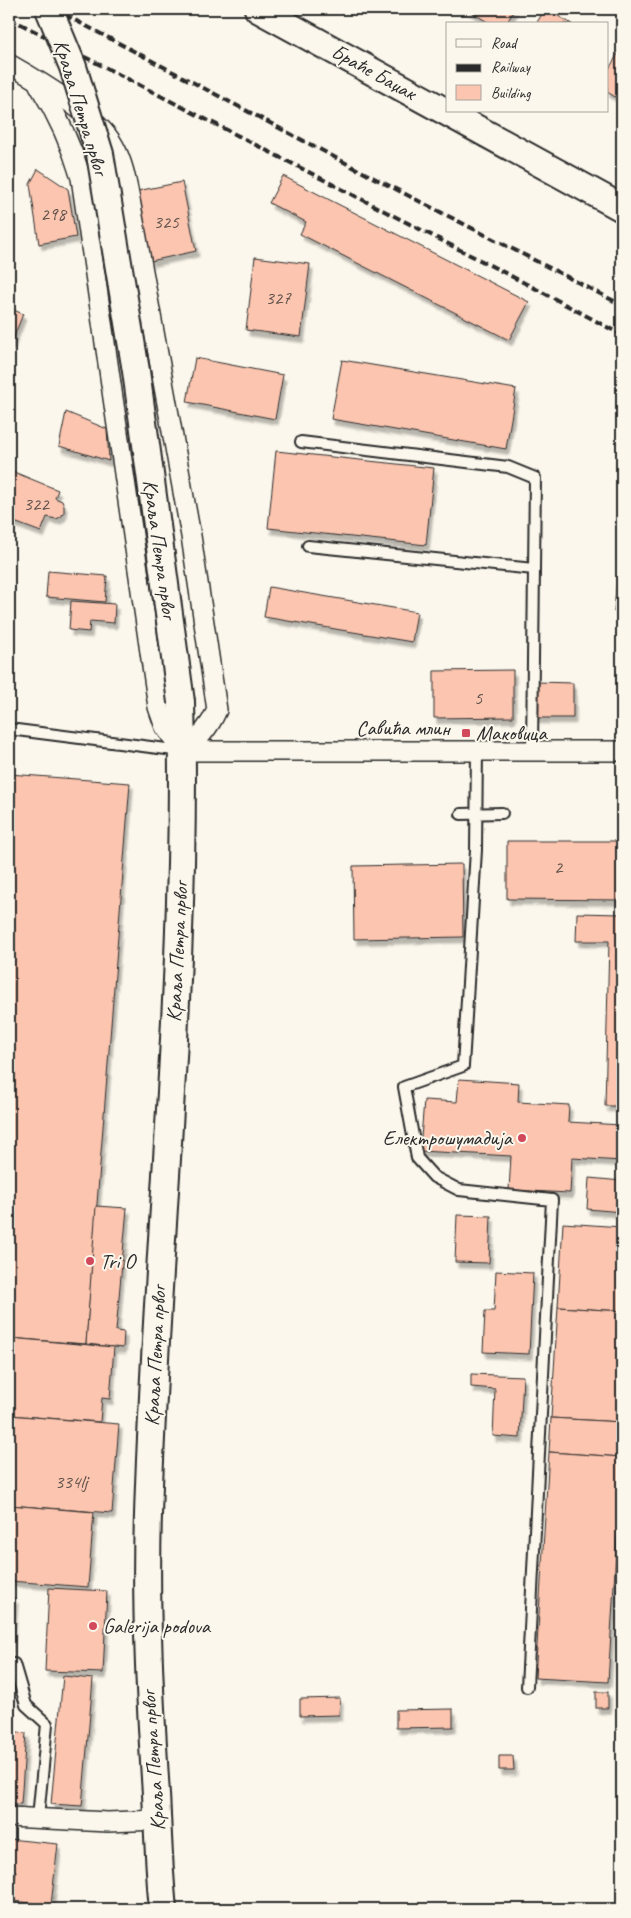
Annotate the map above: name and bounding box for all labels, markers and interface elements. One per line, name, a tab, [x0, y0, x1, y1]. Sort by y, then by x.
legend	[446, 22, 608, 112]
text: Road	[491, 34, 518, 53]
street label: Краља Петра првог	[48, 36, 115, 181]
street label: Браће Баџак	[327, 38, 423, 107]
text: Railway	[491, 58, 532, 77]
text: Building	[491, 84, 531, 103]
house number: 298	[40, 202, 68, 226]
house number: 325	[153, 210, 180, 234]
house number: 327	[265, 286, 292, 310]
street label: Краља Петра првог	[137, 478, 183, 624]
house number: 322	[23, 492, 50, 516]
house number: 5	[474, 686, 484, 710]
street label: Савића млин	[356, 715, 451, 741]
place label: Маковица	[476, 720, 548, 746]
marker: Маковица	[460, 727, 472, 739]
house number: 2	[554, 855, 564, 879]
street label: Краља Петра првог	[160, 878, 194, 1023]
place label: Електрошумадија	[383, 1125, 514, 1151]
marker: Електрошумадија	[516, 1132, 528, 1144]
place label: Tri O	[100, 1248, 138, 1274]
marker: Tri O	[84, 1255, 96, 1267]
street label: Краља Петра првог	[138, 1282, 172, 1427]
house number: 334lj	[55, 1470, 90, 1494]
place label: Galerija podova	[103, 1613, 212, 1639]
marker: Galerija podova	[87, 1620, 99, 1632]
street label: Краља Петра првог	[135, 1687, 171, 1832]

